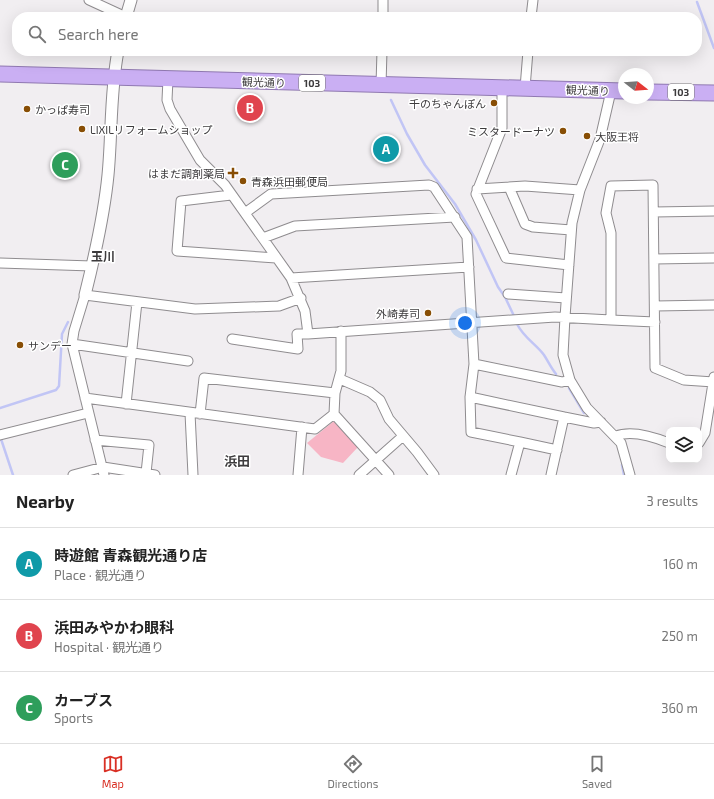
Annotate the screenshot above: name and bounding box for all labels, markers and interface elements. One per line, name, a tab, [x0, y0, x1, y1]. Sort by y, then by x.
search box	[12, 12, 702, 56]
icon: search	[26, 23, 48, 45]
text: Search here	[58, 25, 139, 43]
north arrow	[618, 68, 654, 104]
street label: 観光通り	[242, 75, 286, 89]
road number: 103	[299, 75, 325, 91]
street label: 観光通り	[566, 83, 610, 97]
road number: 103	[668, 84, 694, 100]
pin: B	[237, 93, 263, 123]
place label: 千のちゃんぽん	[409, 97, 486, 110]
marker: 千のちゃんぽん	[489, 98, 499, 108]
place label: かっぱ寿司	[35, 103, 90, 116]
marker: かっぱ寿司	[22, 104, 32, 114]
place label: LIXILリフォームショップ	[90, 123, 212, 136]
marker: LIXILリフォームショップ	[77, 124, 87, 134]
place label: ミスタードーナツ	[467, 125, 555, 138]
marker: ミスタードーナツ	[558, 126, 568, 136]
place label: 大阪王将	[595, 130, 639, 143]
marker: 大阪王将	[582, 131, 592, 141]
pin: A	[373, 134, 399, 164]
pin: C	[52, 150, 78, 180]
place label: はまだ調剤薬局	[148, 167, 225, 180]
marker: はまだ調剤薬局	[228, 168, 238, 178]
place label: 青森浜田郵便局	[251, 175, 328, 188]
marker: 青森浜田郵便局	[238, 176, 248, 186]
district label: 玉川	[91, 249, 115, 263]
place label: 外崎寿司	[376, 307, 420, 320]
marker: 外崎寿司	[423, 308, 433, 318]
your location	[455, 313, 475, 333]
place label: サンデー	[28, 339, 72, 352]
marker: サンデー	[15, 340, 25, 350]
map controls	[666, 427, 702, 463]
button: layers	[666, 427, 702, 463]
district label: 浜田	[224, 453, 250, 469]
text: Nearby	[16, 491, 74, 511]
text: 3 results	[647, 493, 698, 509]
text: 時遊館 青森観光通り店	[54, 546, 207, 564]
text: A	[25, 556, 33, 572]
text: 160 m	[663, 556, 698, 572]
text: Place · 観光通り	[54, 567, 147, 583]
text: 浜田みやかわ眼科	[54, 618, 174, 636]
text: B	[25, 628, 33, 644]
text: 250 m	[662, 628, 698, 644]
text: Hospital · 観光通り	[54, 639, 164, 655]
text: カーブス	[54, 691, 113, 709]
text: C	[25, 700, 33, 716]
text: 360 m	[661, 700, 698, 716]
text: Sports	[54, 710, 93, 726]
tab: Map	[102, 753, 124, 790]
tab: Directions	[328, 753, 378, 790]
tab: Saved	[582, 753, 612, 790]

